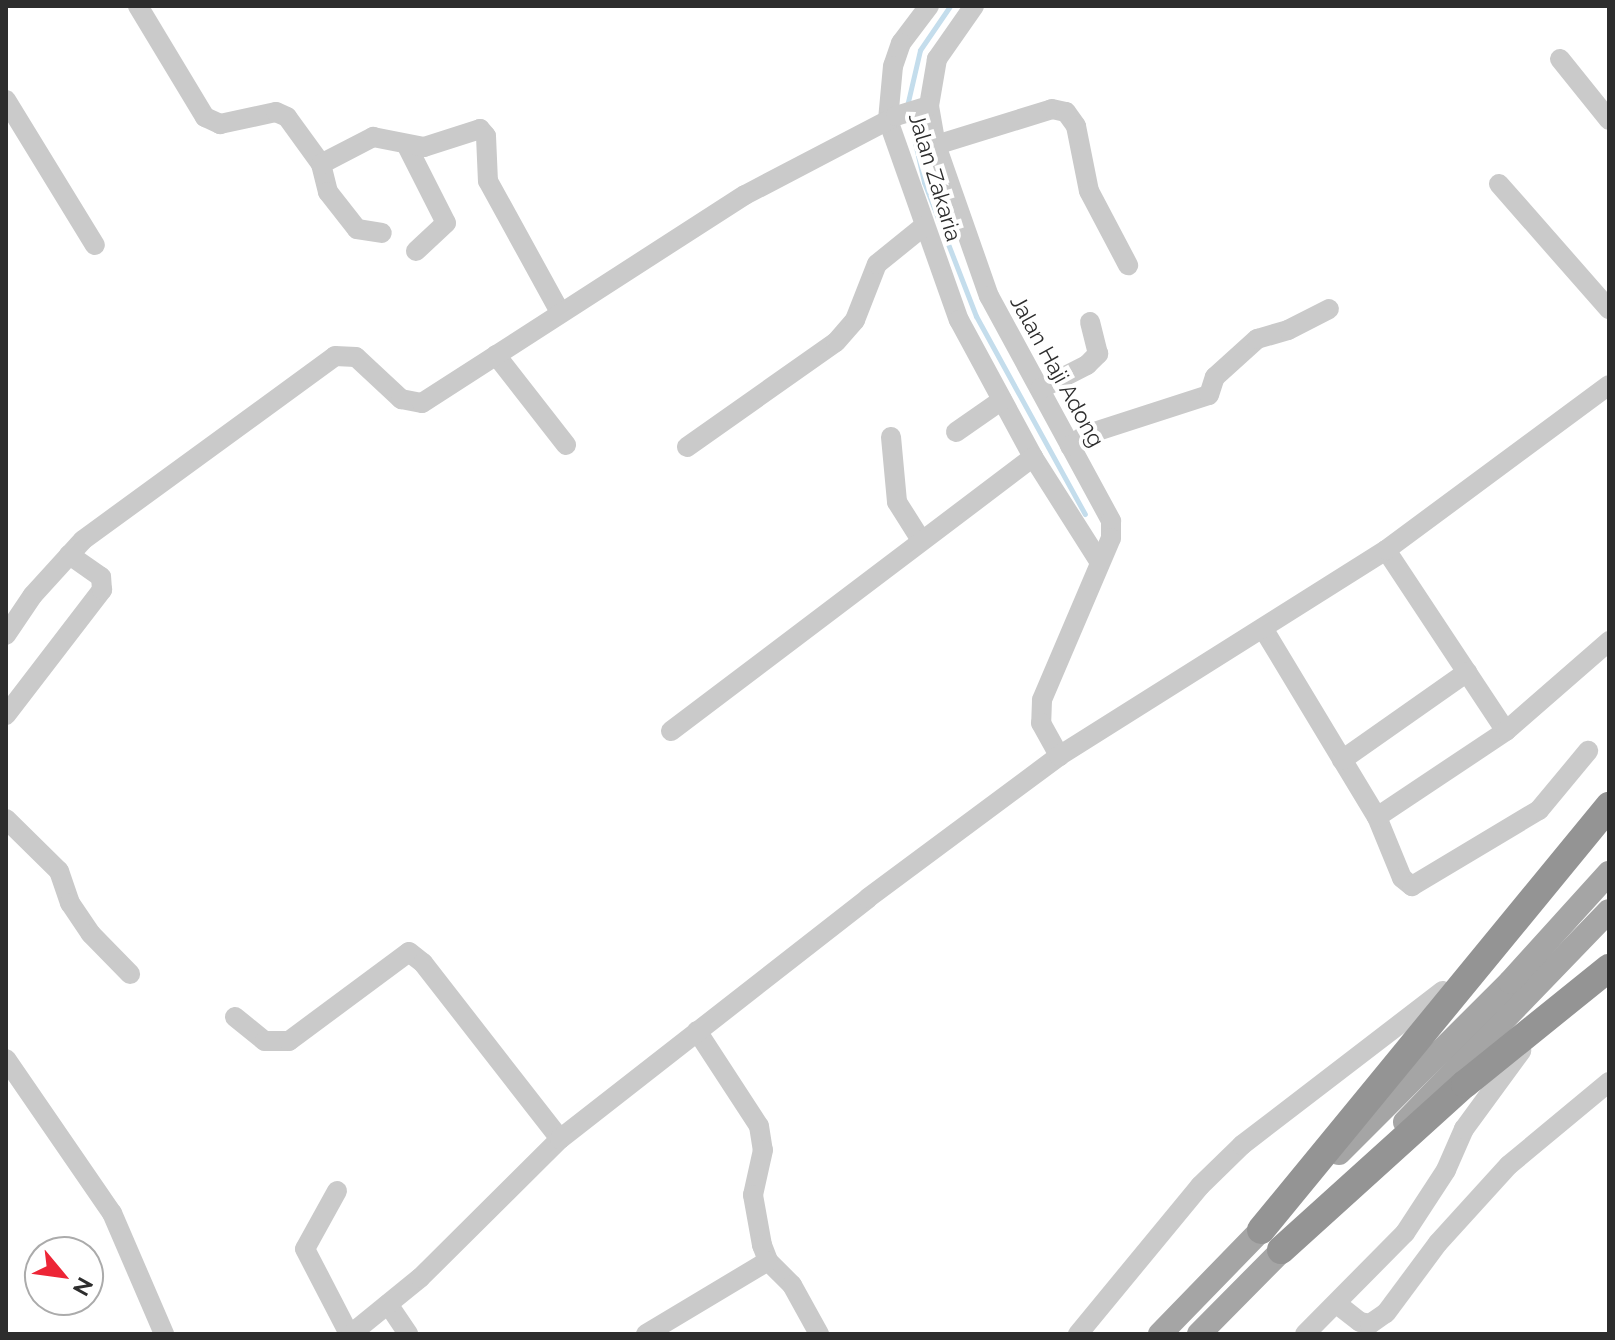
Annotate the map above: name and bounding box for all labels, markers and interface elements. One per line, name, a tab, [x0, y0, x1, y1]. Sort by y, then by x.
street label: Jalan Zakaria	[903, 110, 967, 244]
street label: Jalan Haji Adong	[1004, 290, 1110, 452]
north arrow	[24, 1236, 104, 1316]
text: N	[68, 1273, 99, 1300]

